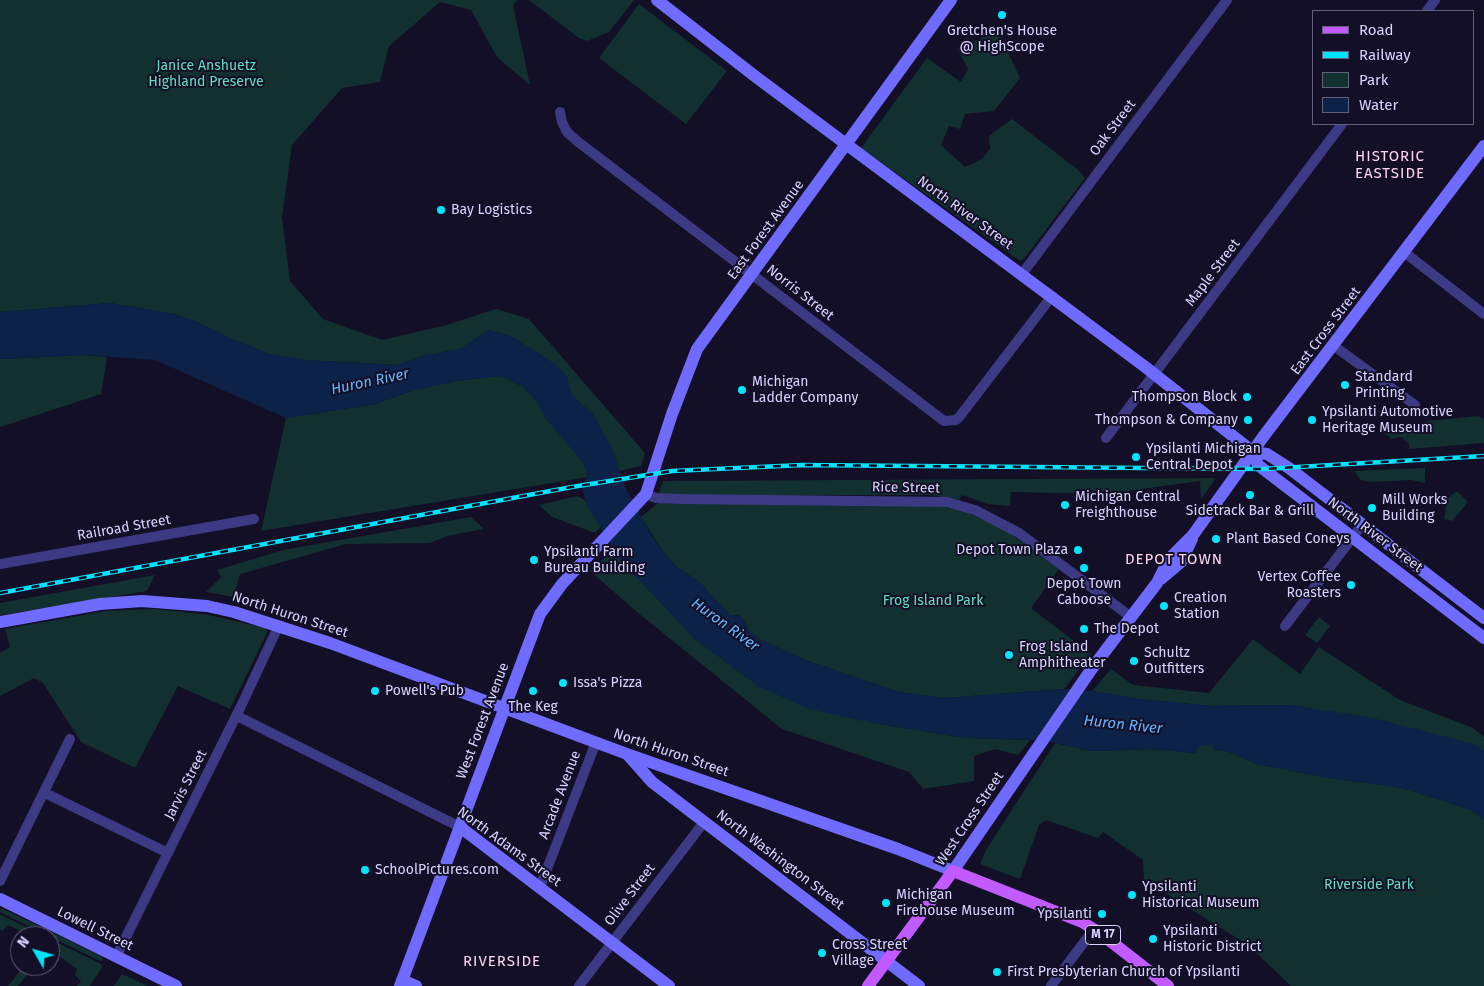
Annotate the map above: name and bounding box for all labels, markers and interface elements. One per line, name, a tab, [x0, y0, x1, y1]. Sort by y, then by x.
marker: Gretchen's House @ HighScope	[996, 9, 1008, 21]
legend	[1312, 10, 1474, 125]
text: Road	[1359, 21, 1394, 39]
place label: Gretchen's House @ HighScope	[947, 23, 1057, 56]
text: Railway	[1359, 46, 1411, 64]
park label: Janice Anshuetz Highland Preserve	[148, 58, 264, 90]
text: Park	[1359, 71, 1389, 89]
text: Water	[1359, 96, 1398, 114]
street label: Oak Street	[1086, 97, 1140, 159]
district label: HISTORIC EASTSIDE	[1354, 148, 1426, 183]
street label: North River Street	[914, 173, 1016, 253]
street label: East Forest Avenue	[724, 177, 808, 283]
place label: Bay Logistics	[451, 202, 532, 218]
marker: Bay Logistics	[435, 204, 447, 216]
street label: Maple Street	[1182, 236, 1244, 310]
street label: Norris Street	[763, 262, 837, 324]
street label: East Cross Street	[1288, 284, 1364, 378]
water label: Huron River	[329, 365, 411, 399]
place label: Standard Printing	[1355, 369, 1413, 402]
place label: Michigan Ladder Company	[752, 374, 858, 407]
marker: Standard Printing	[1339, 379, 1351, 391]
marker: Michigan Ladder Company	[736, 384, 748, 396]
place label: Thompson Block	[1132, 389, 1237, 405]
marker: Thompson Block	[1241, 391, 1253, 403]
place label: Ypsilanti Automotive Heritage Museum	[1322, 404, 1453, 437]
place label: Thompson & Company	[1095, 412, 1238, 428]
marker: Thompson & Company	[1242, 414, 1254, 426]
marker: Ypsilanti Automotive Heritage Museum	[1306, 414, 1318, 426]
place label: Ypsilanti Michigan Central Depot	[1146, 441, 1261, 474]
marker: Ypsilanti Michigan Central Depot	[1130, 451, 1142, 463]
street label: Rice Street	[872, 479, 940, 497]
place label: Michigan Central Freighthouse	[1075, 489, 1180, 522]
marker: Sidetrack Bar & Grill	[1244, 489, 1256, 501]
place label: Mill Works Building	[1382, 492, 1447, 524]
street label: North River Street	[1324, 494, 1426, 576]
marker: Michigan Central Freighthouse	[1059, 499, 1071, 511]
marker: Mill Works Building	[1366, 502, 1378, 514]
place label: Sidetrack Bar & Grill	[1186, 503, 1314, 519]
street label: Railroad Street	[76, 512, 172, 544]
place label: Plant Based Coneys	[1226, 531, 1350, 547]
marker: Plant Based Coneys	[1210, 533, 1222, 545]
place label: Depot Town Plaza	[956, 542, 1068, 558]
place label: Ypsilanti Farm Bureau Building	[544, 544, 645, 576]
marker: Depot Town Plaza	[1072, 544, 1084, 556]
district label: DEPOT TOWN	[1124, 551, 1224, 569]
marker: Ypsilanti Farm Bureau Building	[528, 554, 540, 566]
marker: Depot Town Caboose	[1078, 562, 1090, 574]
place label: Vertex Coffee Roasters	[1257, 569, 1341, 602]
place label: Depot Town Caboose	[1047, 576, 1121, 608]
marker: Vertex Coffee Roasters	[1345, 579, 1357, 591]
street label: North Huron Street	[230, 588, 350, 642]
place label: Creation Station	[1174, 590, 1227, 622]
park label: Frog Island Park	[883, 593, 983, 609]
water label: Huron River	[688, 594, 762, 656]
marker: Creation Station	[1158, 600, 1170, 612]
place label: The Depot	[1094, 621, 1159, 637]
marker: The Depot	[1078, 623, 1090, 635]
place label: Frog Island Amphitheater	[1019, 639, 1106, 672]
place label: Schultz Outfitters	[1144, 645, 1204, 678]
marker: Frog Island Amphitheater	[1003, 649, 1015, 661]
marker: Schultz Outfitters	[1128, 655, 1140, 667]
street label: West Forest Avenue	[453, 660, 513, 782]
place label: Issa's Pizza	[573, 675, 642, 691]
marker: Issa's Pizza	[557, 677, 569, 689]
place label: Powell's Pub	[385, 683, 464, 699]
marker: Powell's Pub	[369, 685, 381, 697]
marker: The Keg	[527, 685, 539, 697]
place label: The Keg	[508, 699, 558, 715]
water label: Huron River	[1083, 712, 1163, 738]
street label: North Huron Street	[611, 725, 731, 781]
street label: Jarvis Street	[161, 747, 211, 823]
street label: Arcade Avenue	[535, 748, 585, 842]
street label: West Cross Street	[932, 769, 1008, 869]
street label: North Adams Street	[454, 804, 564, 890]
street label: North Washington Street	[713, 806, 847, 914]
street label: Olive Street	[601, 860, 659, 930]
place label: SchoolPictures.com	[375, 862, 499, 878]
marker: SchoolPictures.com	[359, 864, 371, 876]
park label: Riverside Park	[1324, 877, 1414, 893]
place label: Ypsilanti Historical Museum	[1142, 879, 1260, 912]
place label: Michigan Firehouse Museum	[896, 887, 1015, 920]
marker: Ypsilanti Historical Museum	[1126, 889, 1138, 901]
marker: Michigan Firehouse Museum	[880, 897, 892, 909]
street label: Lowell Street	[54, 903, 136, 955]
place label: Ypsilanti	[1037, 906, 1092, 922]
marker: Ypsilanti	[1096, 908, 1108, 920]
place label: Ypsilanti Historic District	[1163, 923, 1261, 956]
north arrow	[10, 926, 60, 976]
road number: M 17	[1086, 926, 1120, 944]
text: N	[14, 933, 33, 951]
marker: Ypsilanti Historic District	[1147, 933, 1159, 945]
place label: Cross Street Village	[832, 937, 907, 970]
marker: Cross Street Village	[816, 947, 828, 959]
district label: RIVERSIDE	[462, 953, 542, 971]
place label: First Presbyterian Church of Ypsilanti	[1007, 964, 1240, 980]
marker: First Presbyterian Church of Ypsilanti	[991, 966, 1003, 978]

